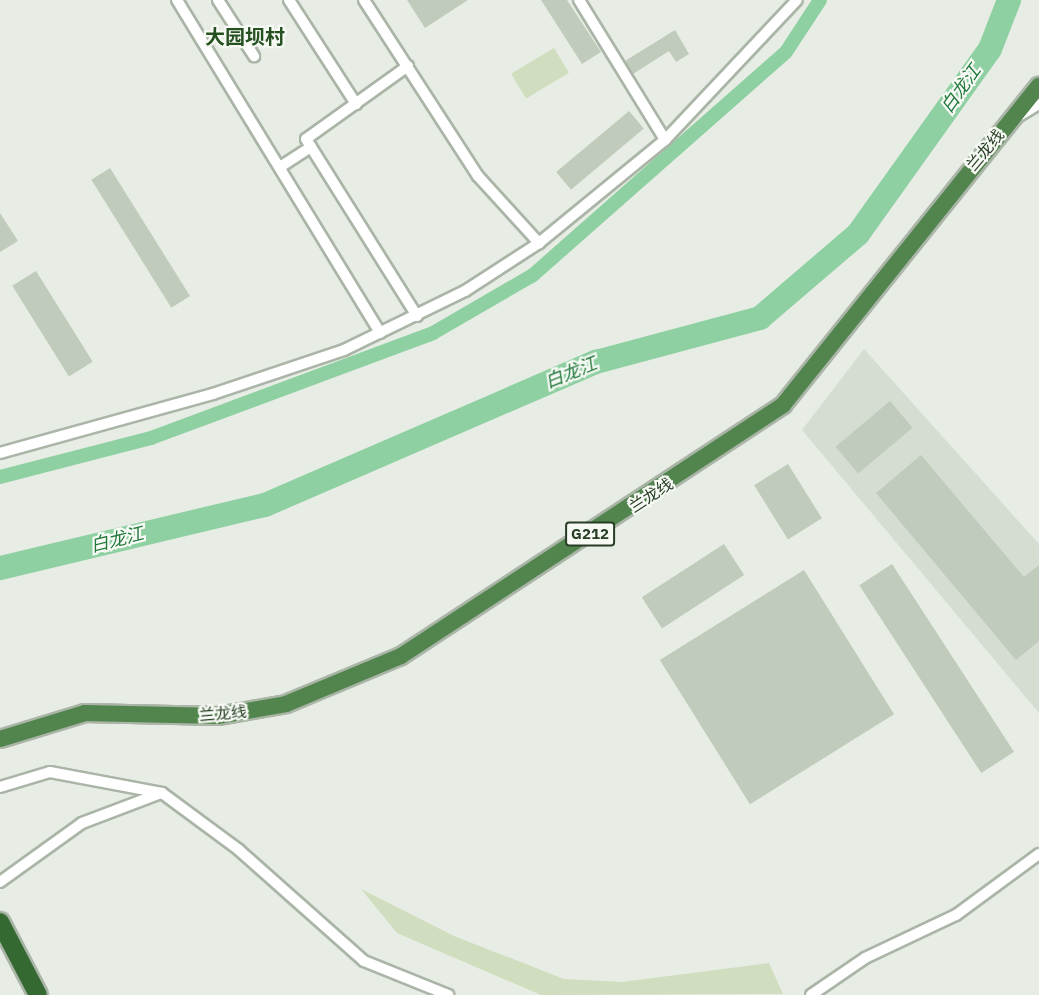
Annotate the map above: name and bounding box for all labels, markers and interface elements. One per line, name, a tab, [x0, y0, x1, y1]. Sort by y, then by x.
district label: 大园坝村	[205, 24, 285, 48]
water label: 白龙江	[936, 61, 986, 117]
street label: 兰龙线	[962, 125, 1008, 175]
water label: 白龙江	[542, 353, 600, 393]
street label: 兰龙线	[626, 474, 676, 516]
road number: G212	[564, 522, 616, 546]
water label: 白龙江	[88, 523, 146, 557]
street label: 兰龙线	[198, 701, 248, 725]

